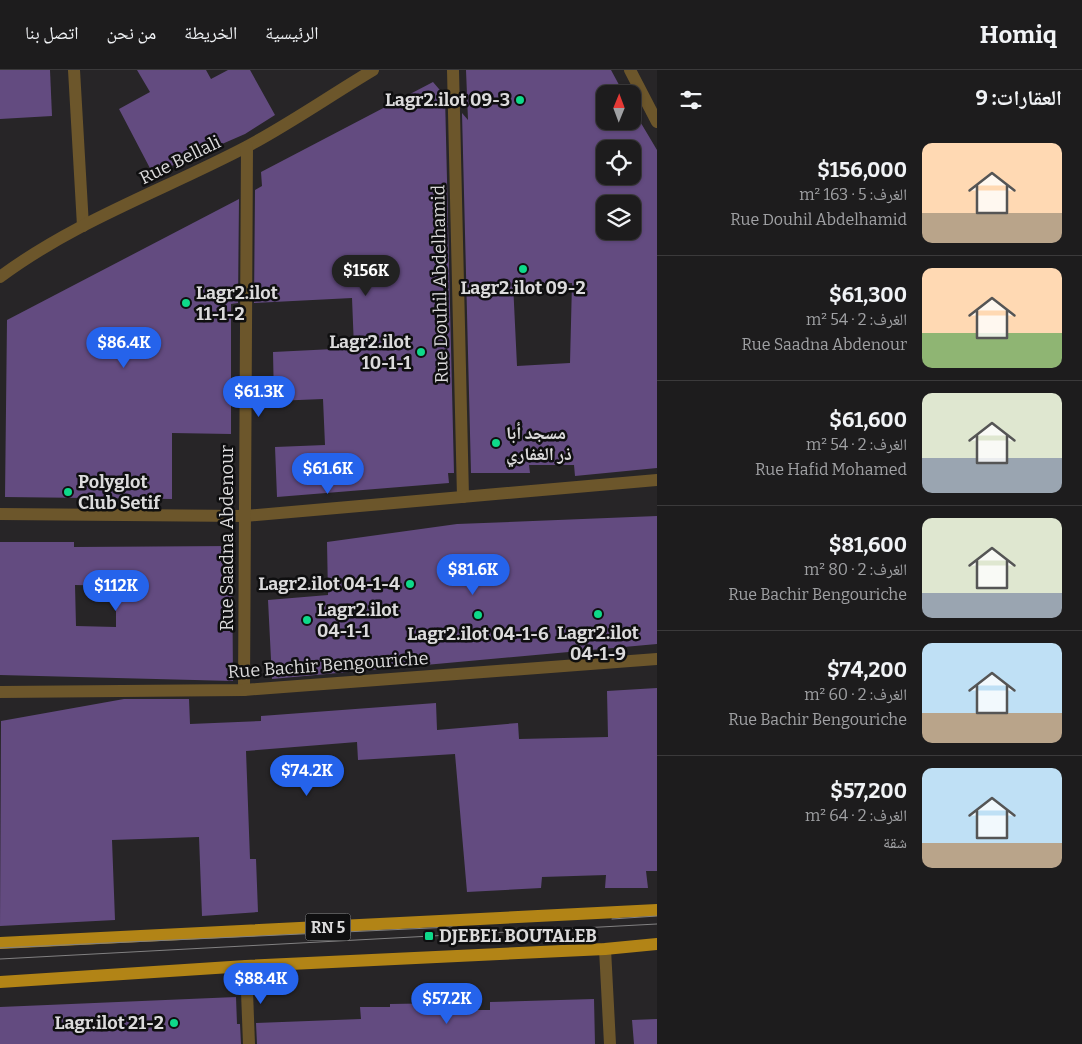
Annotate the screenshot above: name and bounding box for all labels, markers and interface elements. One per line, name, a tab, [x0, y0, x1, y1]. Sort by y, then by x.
text: Homiq	[980, 21, 1057, 49]
text: اتصل بنا	[25, 22, 78, 44]
text: من نحن	[106, 22, 156, 44]
text: الخريطة	[184, 22, 237, 44]
text: الرئيسية	[265, 22, 319, 44]
north arrow	[596, 85, 641, 130]
map controls	[596, 85, 641, 240]
text: العقارات: 9	[975, 85, 1062, 111]
icon: filters	[677, 86, 705, 114]
place label: Lagr2.ilot 09-3	[385, 89, 510, 111]
marker: Lagr2.ilot 09-3	[514, 94, 526, 106]
street label: Rue Bellali	[136, 131, 224, 189]
button: locate	[596, 140, 641, 185]
text: $156,000	[817, 157, 907, 183]
icon: home	[962, 163, 1022, 223]
street label: Rue Douhil Abdelhamid	[427, 184, 453, 384]
text: الغرف: 5 · 163 m²	[799, 185, 907, 204]
button: layers	[596, 195, 641, 240]
text: Rue Douhil Abdelhamid	[730, 210, 907, 229]
pin: $156K	[331, 254, 401, 297]
text: $156K	[343, 261, 389, 280]
marker: Lagr2.ilot 09-2	[517, 263, 529, 275]
place label: Lagr2.ilot 09-2	[460, 277, 586, 299]
place label: Lagr2.ilot 11-1-2	[196, 282, 278, 325]
text: $61,300	[829, 282, 907, 308]
icon: home	[962, 288, 1022, 348]
marker: Lagr2.ilot 11-1-2	[180, 297, 192, 309]
text: الغرف: 2 · 54 m²	[806, 310, 907, 329]
pin: $86.4K	[83, 326, 165, 369]
place label: Lagr2.ilot 10-1-1	[329, 331, 411, 374]
text: $86.4K	[97, 333, 151, 352]
text: Rue Saadna Abdenour	[742, 335, 907, 354]
marker: Lagr2.ilot 10-1-1	[415, 346, 427, 358]
pin: $61.3K	[218, 376, 300, 418]
text: $61.3K	[234, 382, 284, 401]
text: $61,600	[829, 407, 907, 433]
icon: home	[962, 413, 1022, 473]
place label: مسجد أبا ذر الغفاري	[506, 422, 572, 468]
text: الغرف: 2 · 54 m²	[806, 435, 907, 454]
marker: مسجد أبا ذر الغفاري	[490, 437, 502, 449]
street label: Rue Saadna Abdenour	[216, 445, 238, 631]
pin: $61.6K	[287, 452, 369, 495]
text: $61.6K	[303, 459, 353, 478]
text: Rue Hafid Mohamed	[755, 460, 907, 479]
place label: Polyglot Club Setif	[78, 471, 161, 514]
marker: Polyglot Club Setif	[62, 486, 74, 498]
text: $81,600	[829, 532, 907, 558]
icon: home	[962, 538, 1022, 598]
pin: $81.6K	[432, 554, 514, 596]
text: $81.6K	[448, 560, 498, 579]
text: الغرف: 2 · 80 m²	[804, 560, 907, 579]
pin: $112K	[81, 570, 151, 612]
place label: Lagr2.ilot 04-1-4	[258, 573, 400, 595]
text: $112K	[94, 576, 138, 595]
marker: Lagr2.ilot 04-1-4	[404, 578, 416, 590]
text: Rue Bachir Bengouriche	[728, 585, 907, 604]
place label: Lagr2.ilot 04-1-1	[317, 599, 399, 642]
marker: Lagr2.ilot 04-1-9	[592, 608, 604, 620]
marker: Lagr2.ilot 04-1-6	[472, 609, 484, 621]
marker: Lagr2.ilot 04-1-1	[301, 614, 313, 626]
place label: Lagr2.ilot 04-1-9	[557, 622, 639, 665]
place label: Lagr2.ilot 04-1-6	[407, 623, 549, 645]
street label: Rue Bachir Bengouriche	[227, 647, 429, 683]
text: $74,200	[827, 657, 907, 683]
icon: home	[962, 663, 1022, 723]
text: الغرف: 2 · 60 m²	[804, 685, 907, 704]
text: Rue Bachir Bengouriche	[728, 710, 907, 729]
pin: $74.2K	[266, 754, 348, 797]
text: $74.2K	[281, 761, 333, 780]
text: $57,200	[830, 778, 907, 804]
icon: home	[962, 788, 1022, 848]
text: الغرف: 2 · 64 m²	[805, 806, 907, 825]
text: شقة	[883, 833, 907, 852]
road number: RN 5	[306, 914, 350, 940]
place label: DJEBEL BOUTALEB	[439, 925, 597, 947]
marker: DJEBEL BOUTALEB	[423, 930, 435, 942]
pin: $88.4K	[220, 962, 302, 1005]
text: $88.4K	[234, 969, 288, 988]
pin: $57.2K	[406, 982, 488, 1025]
text: $57.2K	[422, 989, 472, 1008]
place label: Lagr.ilot 21-2	[54, 1012, 164, 1034]
marker: Lagr.ilot 21-2	[168, 1017, 180, 1029]

